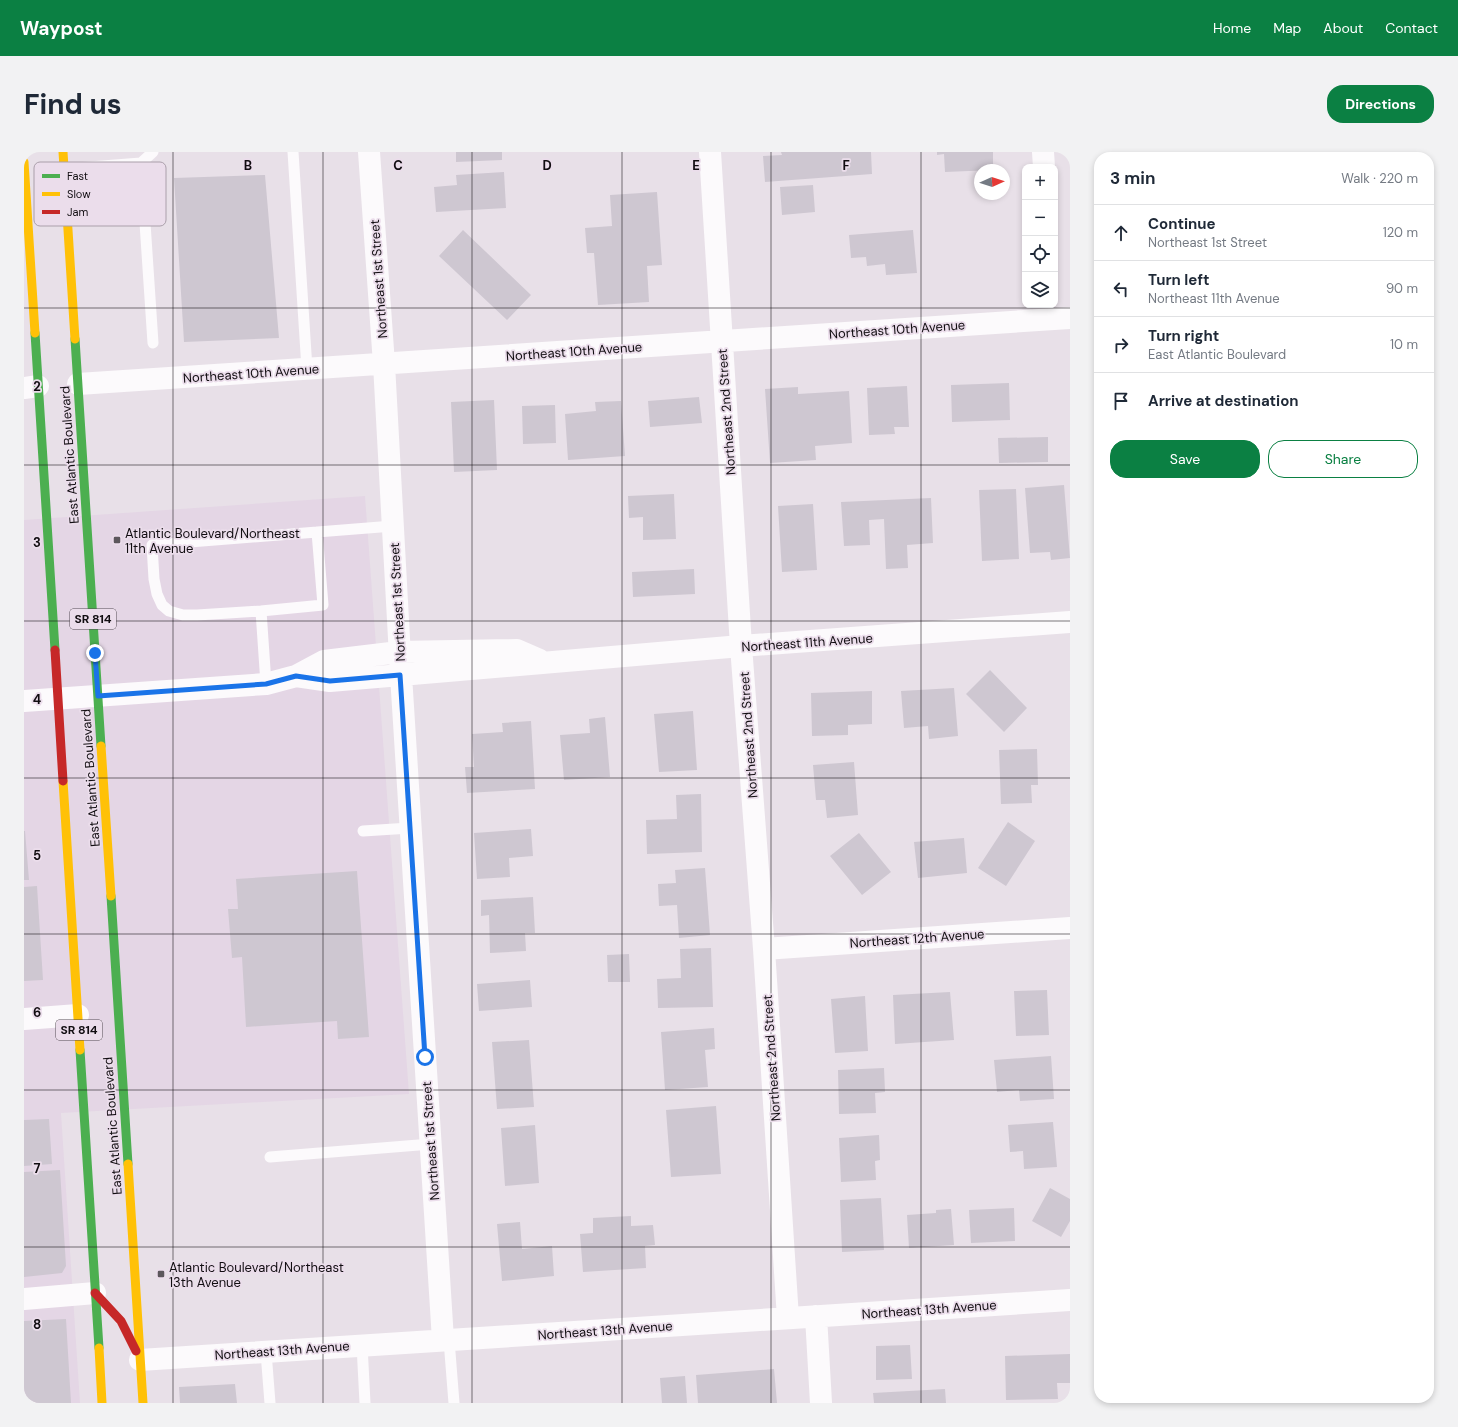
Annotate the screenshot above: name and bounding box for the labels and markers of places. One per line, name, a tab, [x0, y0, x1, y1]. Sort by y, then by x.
place label: Atlantic Boulevard/Northeast 11th Avenue	[125, 525, 300, 557]
marker: Atlantic Boulevard/Northeast 11th Avenue	[112, 535, 122, 545]
place label: Atlantic Boulevard/Northeast 13th Avenue	[169, 1259, 344, 1291]
marker: Atlantic Boulevard/Northeast 13th Avenue	[156, 1269, 166, 1279]

